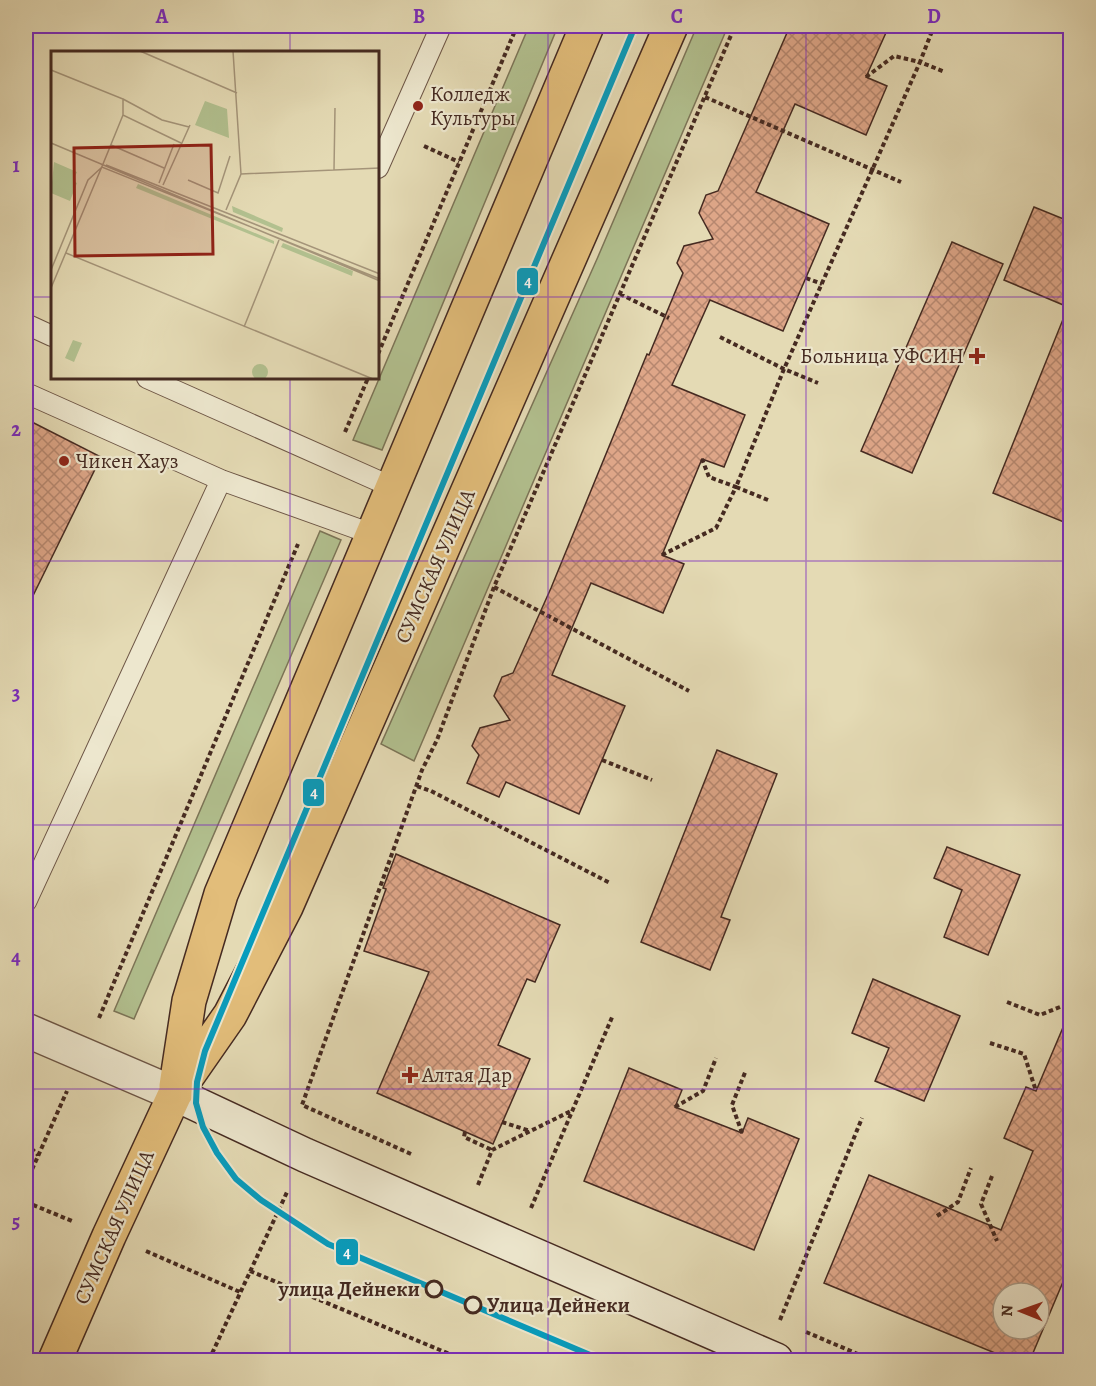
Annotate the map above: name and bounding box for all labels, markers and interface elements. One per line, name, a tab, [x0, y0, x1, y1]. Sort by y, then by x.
text: A	[155, 3, 169, 30]
text: B	[413, 3, 425, 30]
text: C	[671, 3, 683, 30]
text: D	[927, 3, 941, 30]
inset map	[51, 51, 380, 380]
place label: Колледж Культуры	[430, 80, 516, 132]
marker: Колледж Культуры	[411, 99, 425, 113]
text: 1	[12, 152, 20, 179]
line badge: 4	[516, 267, 539, 296]
text: 4	[524, 271, 532, 293]
place label: Больница УФСИН	[800, 342, 964, 370]
marker: Больница УФСИН	[968, 347, 986, 365]
text: 2	[11, 416, 21, 443]
place label: Чикен Хауз	[76, 447, 178, 475]
marker: Чикен Хауз	[57, 454, 71, 468]
street label: СУМСКАЯ УЛИЦА	[388, 484, 482, 648]
text: 3	[12, 680, 20, 707]
line badge: 4	[302, 778, 325, 807]
text: 4	[310, 782, 318, 804]
text: 4	[11, 944, 21, 971]
place label: Алтая Дар	[421, 1061, 512, 1089]
marker: Алтая Дар	[403, 1068, 417, 1082]
street label: СУМСКАЯ УЛИЦА	[67, 1145, 161, 1309]
text: 5	[12, 1208, 20, 1235]
line badge: 4	[335, 1238, 359, 1266]
text: 4	[343, 1242, 351, 1264]
place label: улица Дейнеки	[278, 1275, 420, 1303]
marker: улица Дейнеки	[425, 1280, 443, 1298]
north arrow	[991, 1281, 1051, 1341]
place label: Улица Дейнеки	[487, 1291, 630, 1319]
marker: Улица Дейнеки	[464, 1296, 482, 1314]
text: N	[996, 1304, 1018, 1317]

